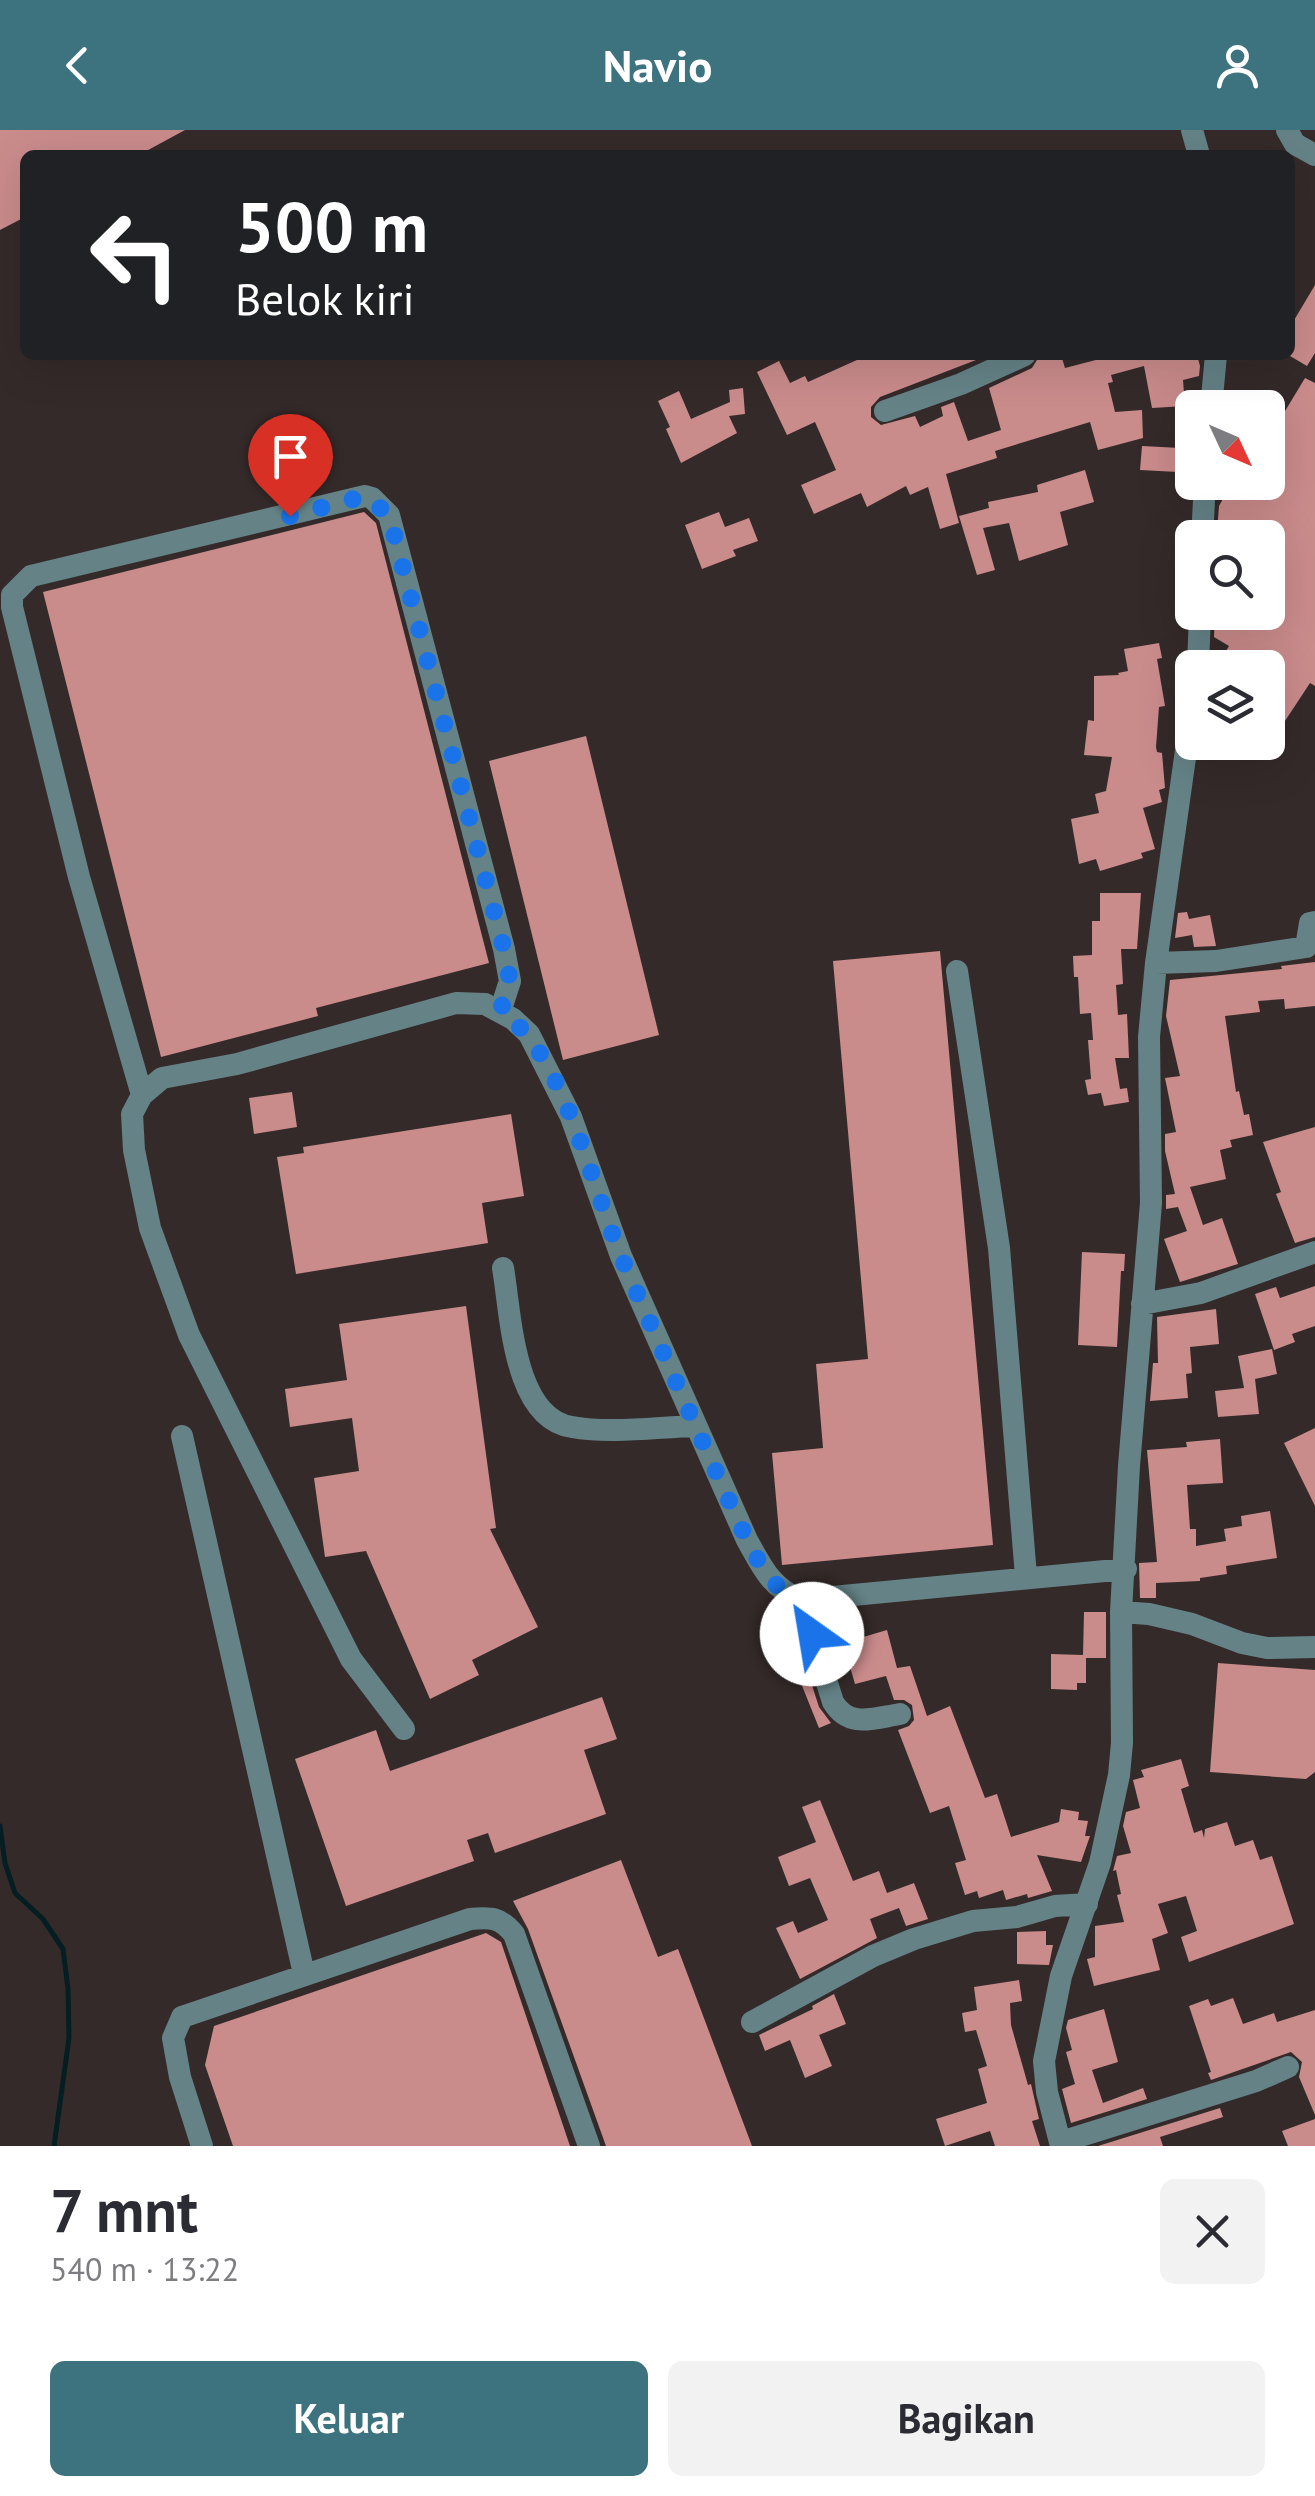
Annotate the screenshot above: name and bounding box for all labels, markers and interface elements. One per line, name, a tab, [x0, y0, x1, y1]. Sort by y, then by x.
text: Navio	[603, 36, 712, 94]
icon: back	[50, 38, 105, 93]
icon: person	[1210, 38, 1265, 93]
text: 500 m	[235, 181, 428, 271]
icon: left	[70, 190, 200, 320]
text: Belok kiri	[235, 269, 415, 327]
north arrow	[1175, 390, 1285, 500]
map controls	[1175, 390, 1285, 760]
pin	[248, 414, 333, 517]
icon: arrive	[263, 429, 318, 484]
button: search	[1175, 520, 1285, 630]
button: layers	[1175, 650, 1285, 760]
position arrow	[760, 1582, 864, 1686]
text: 7 mnt	[50, 2171, 198, 2249]
button: close	[1160, 2179, 1265, 2284]
text: 540 m · 13:22	[50, 2248, 239, 2290]
button: Keluar	[50, 2361, 648, 2476]
button: Bagikan	[668, 2361, 1265, 2476]

